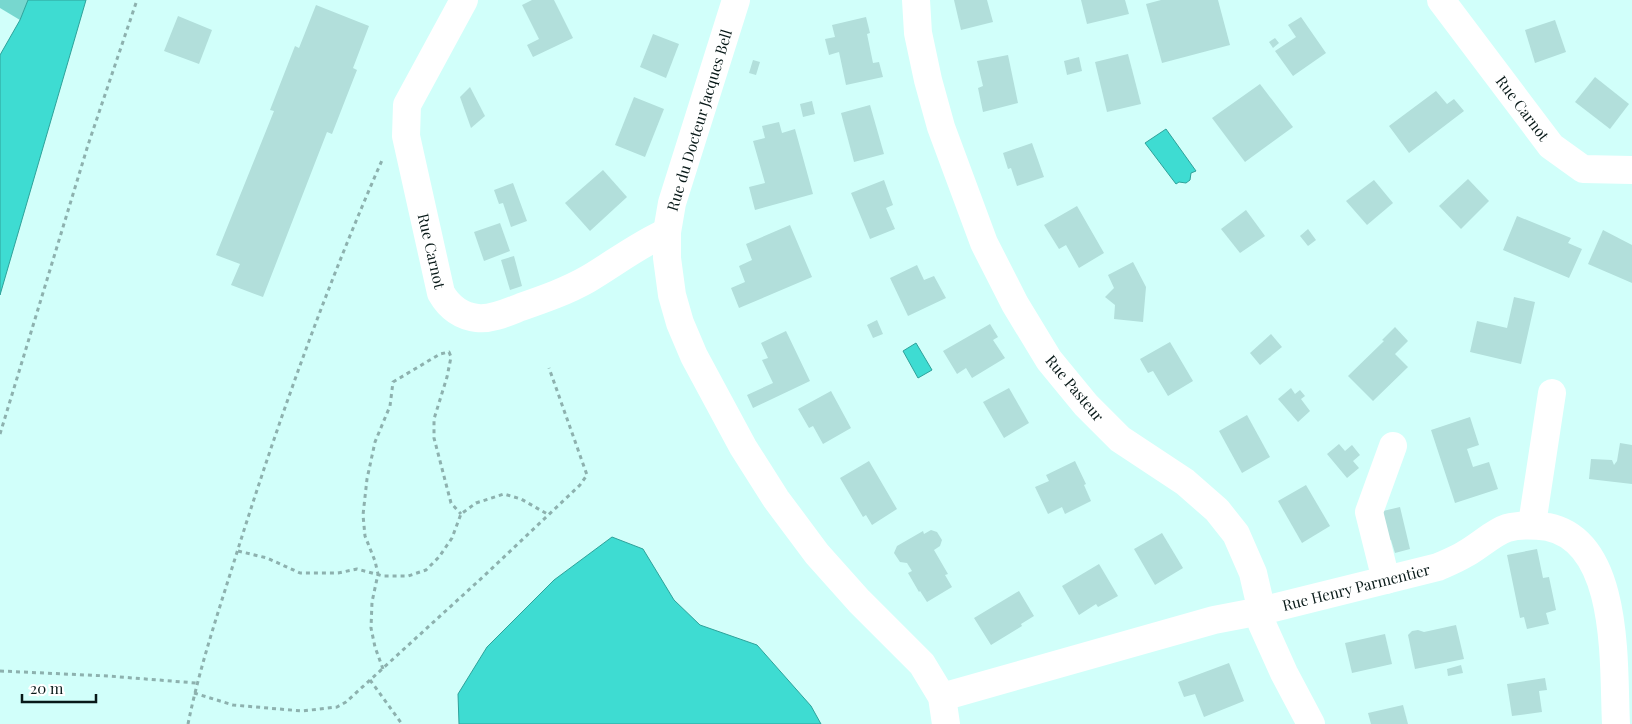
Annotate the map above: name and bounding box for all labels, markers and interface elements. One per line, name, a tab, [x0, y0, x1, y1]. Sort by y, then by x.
street label: Rue du Docteur Jacques Bell	[662, 27, 736, 213]
street label: Rue Carnot	[1492, 71, 1554, 145]
street label: Rue Carnot	[414, 211, 451, 291]
street label: Rue Pasteur	[1041, 351, 1109, 426]
street label: Rue Henry Parmentier	[1280, 559, 1432, 615]
scale bar	[22, 672, 96, 704]
text: 20 m	[30, 678, 64, 698]

